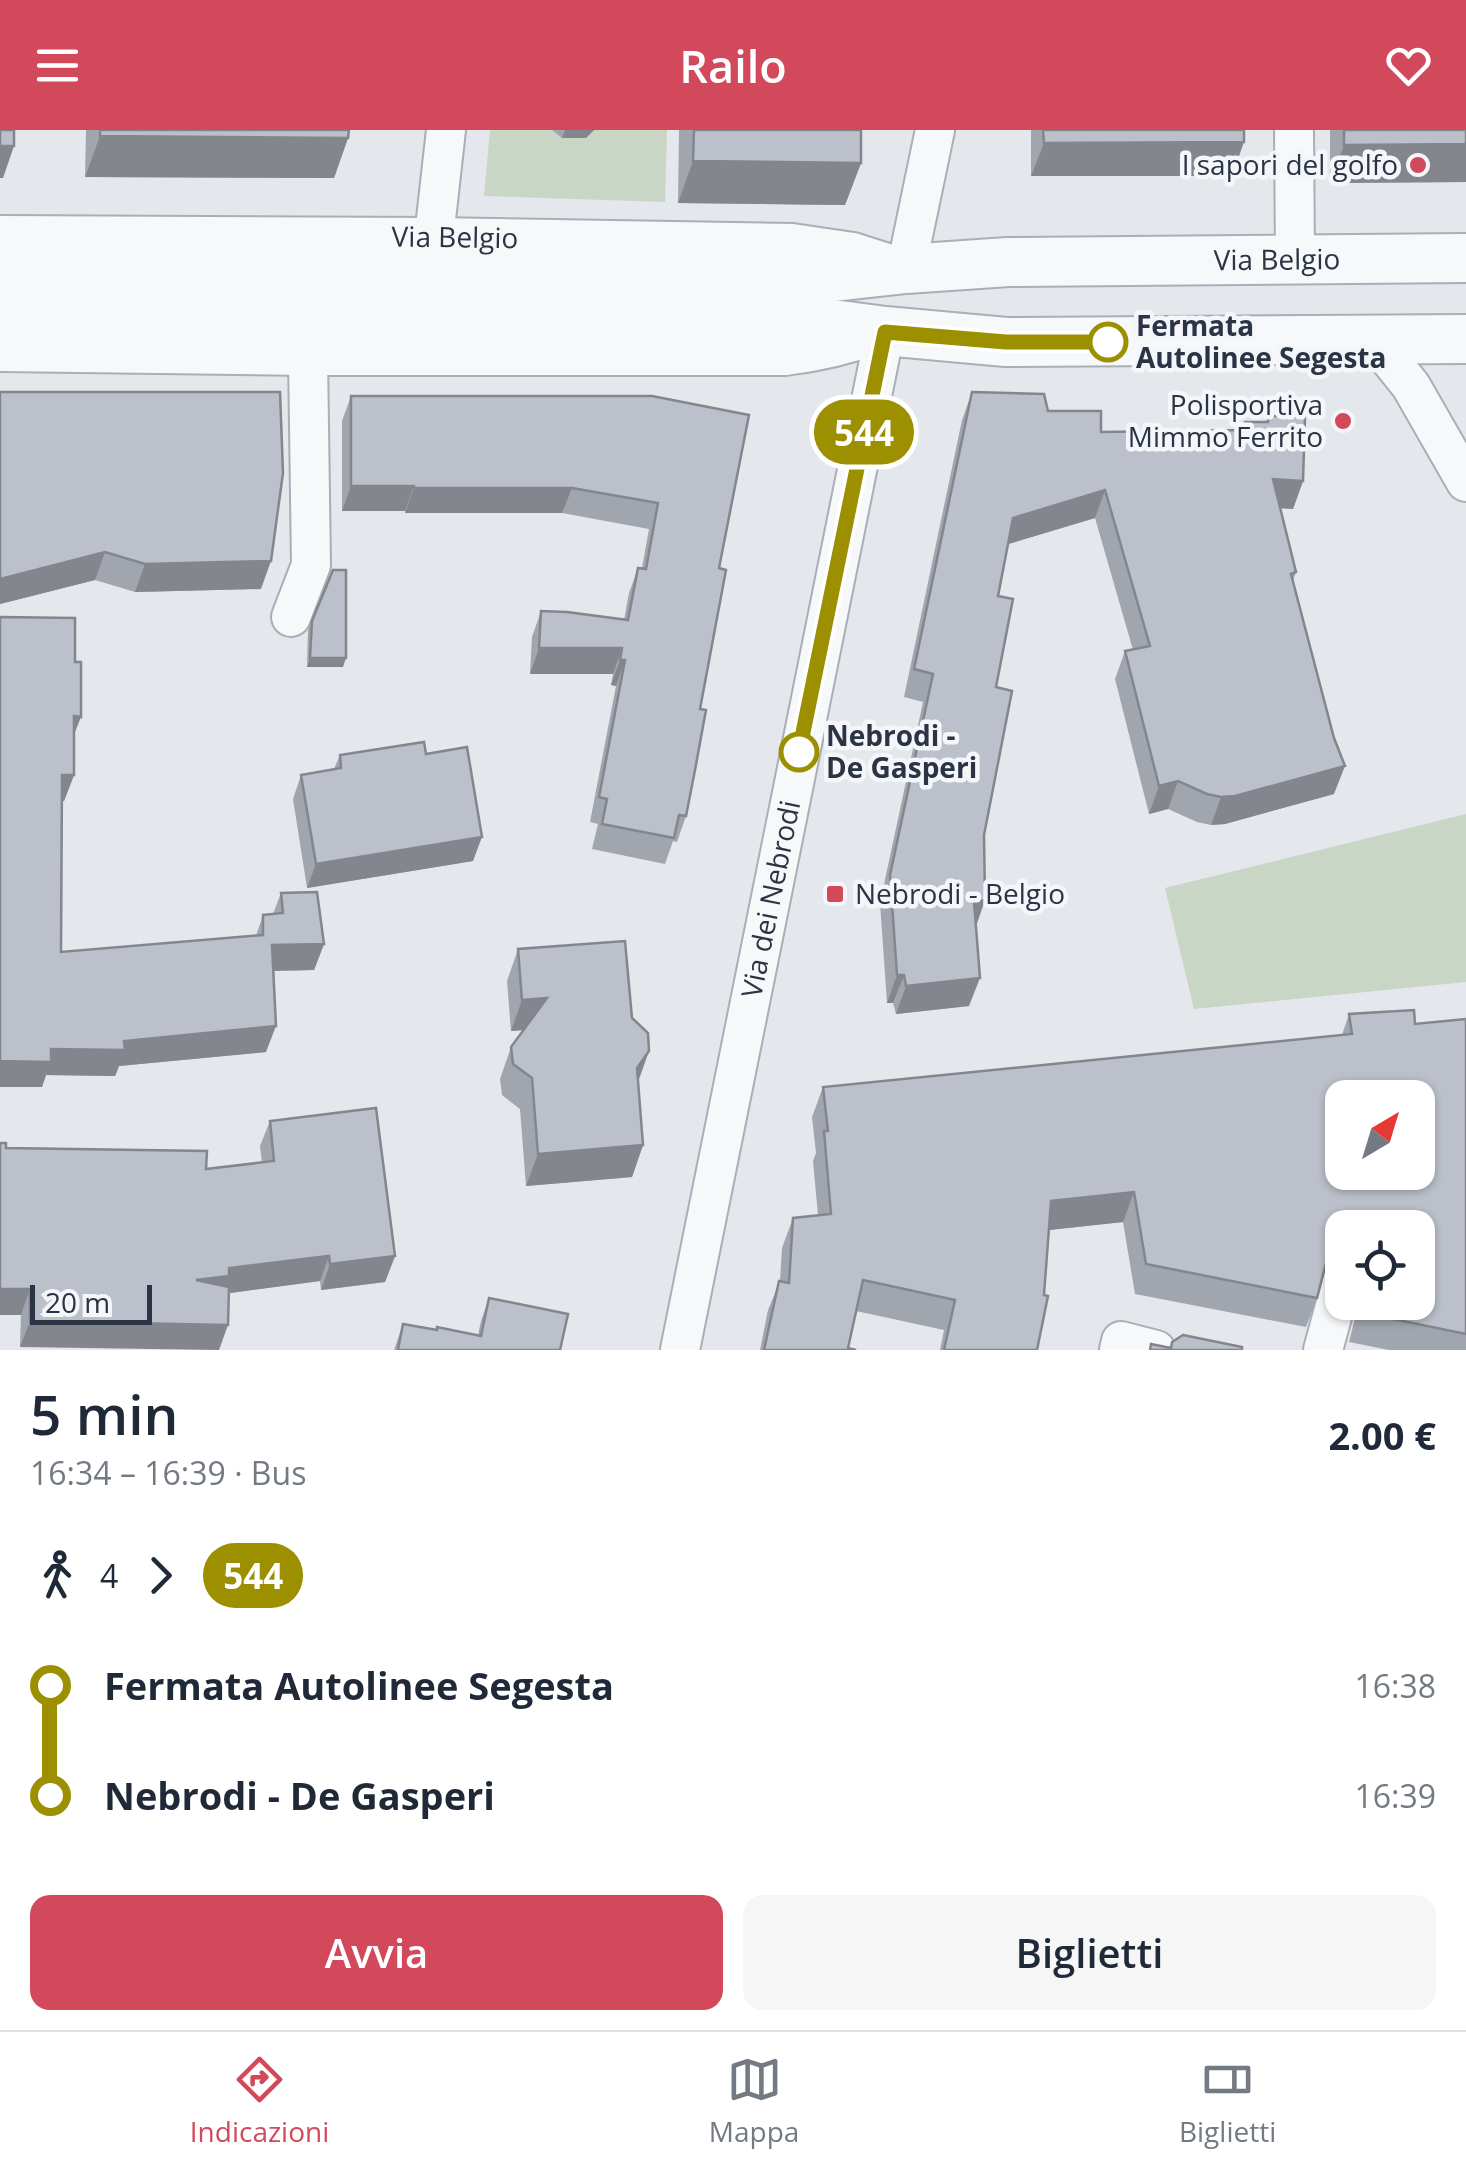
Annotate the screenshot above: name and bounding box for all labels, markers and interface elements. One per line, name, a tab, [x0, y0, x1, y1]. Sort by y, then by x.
text: Railo	[679, 35, 787, 96]
icon: menu	[30, 38, 85, 93]
icon: heart	[1381, 38, 1436, 93]
place label: I sapori del golfo	[1182, 145, 1398, 183]
marker: I sapori del golfo	[1407, 154, 1429, 176]
street label: Via Belgio	[392, 217, 519, 256]
street label: Via Belgio	[1214, 239, 1340, 278]
place label: Fermata Autolinee Segesta	[1136, 306, 1386, 376]
marker: Fermata Autolinee Segesta	[1089, 323, 1127, 361]
place label: Polisportiva Mimmo Ferrito	[1128, 385, 1323, 455]
line badge: 544	[806, 400, 922, 464]
text: 544	[834, 409, 894, 456]
marker: Polisportiva Mimmo Ferrito	[1332, 410, 1354, 432]
place label: Nebrodi - De Gasperi	[826, 716, 977, 786]
marker: Nebrodi - De Gasperi	[780, 733, 818, 771]
street label: Via dei Nebrodi	[731, 797, 808, 1001]
place label: Nebrodi - Belgio	[855, 874, 1065, 912]
marker: Nebrodi - Belgio	[824, 883, 846, 905]
north arrow	[1325, 1080, 1435, 1190]
map controls	[1325, 1080, 1435, 1320]
button: locate	[1325, 1210, 1435, 1320]
scale bar	[30, 1280, 152, 1324]
text: 20 m	[45, 1283, 110, 1321]
text: 5 min	[30, 1376, 178, 1451]
text: 2.00 €	[1328, 1409, 1436, 1461]
text: 16:34 – 16:39 · Bus	[30, 1451, 306, 1494]
icon: walk	[30, 1548, 85, 1603]
icon: forward	[133, 1548, 188, 1603]
text: 544	[223, 1552, 283, 1599]
text: 4	[100, 1554, 118, 1597]
text: Fermata Autolinee Segesta	[104, 1659, 614, 1711]
text: 16:38	[1354, 1664, 1436, 1707]
text: Nebrodi - De Gasperi	[104, 1769, 495, 1821]
text: 16:39	[1354, 1774, 1436, 1817]
button: Avvia	[30, 1895, 723, 2010]
button: Biglietti	[743, 1895, 1436, 2010]
tab: Indicazioni	[190, 2052, 329, 2150]
tab: Mappa	[709, 2052, 799, 2150]
tab: Biglietti	[1179, 2052, 1276, 2150]

